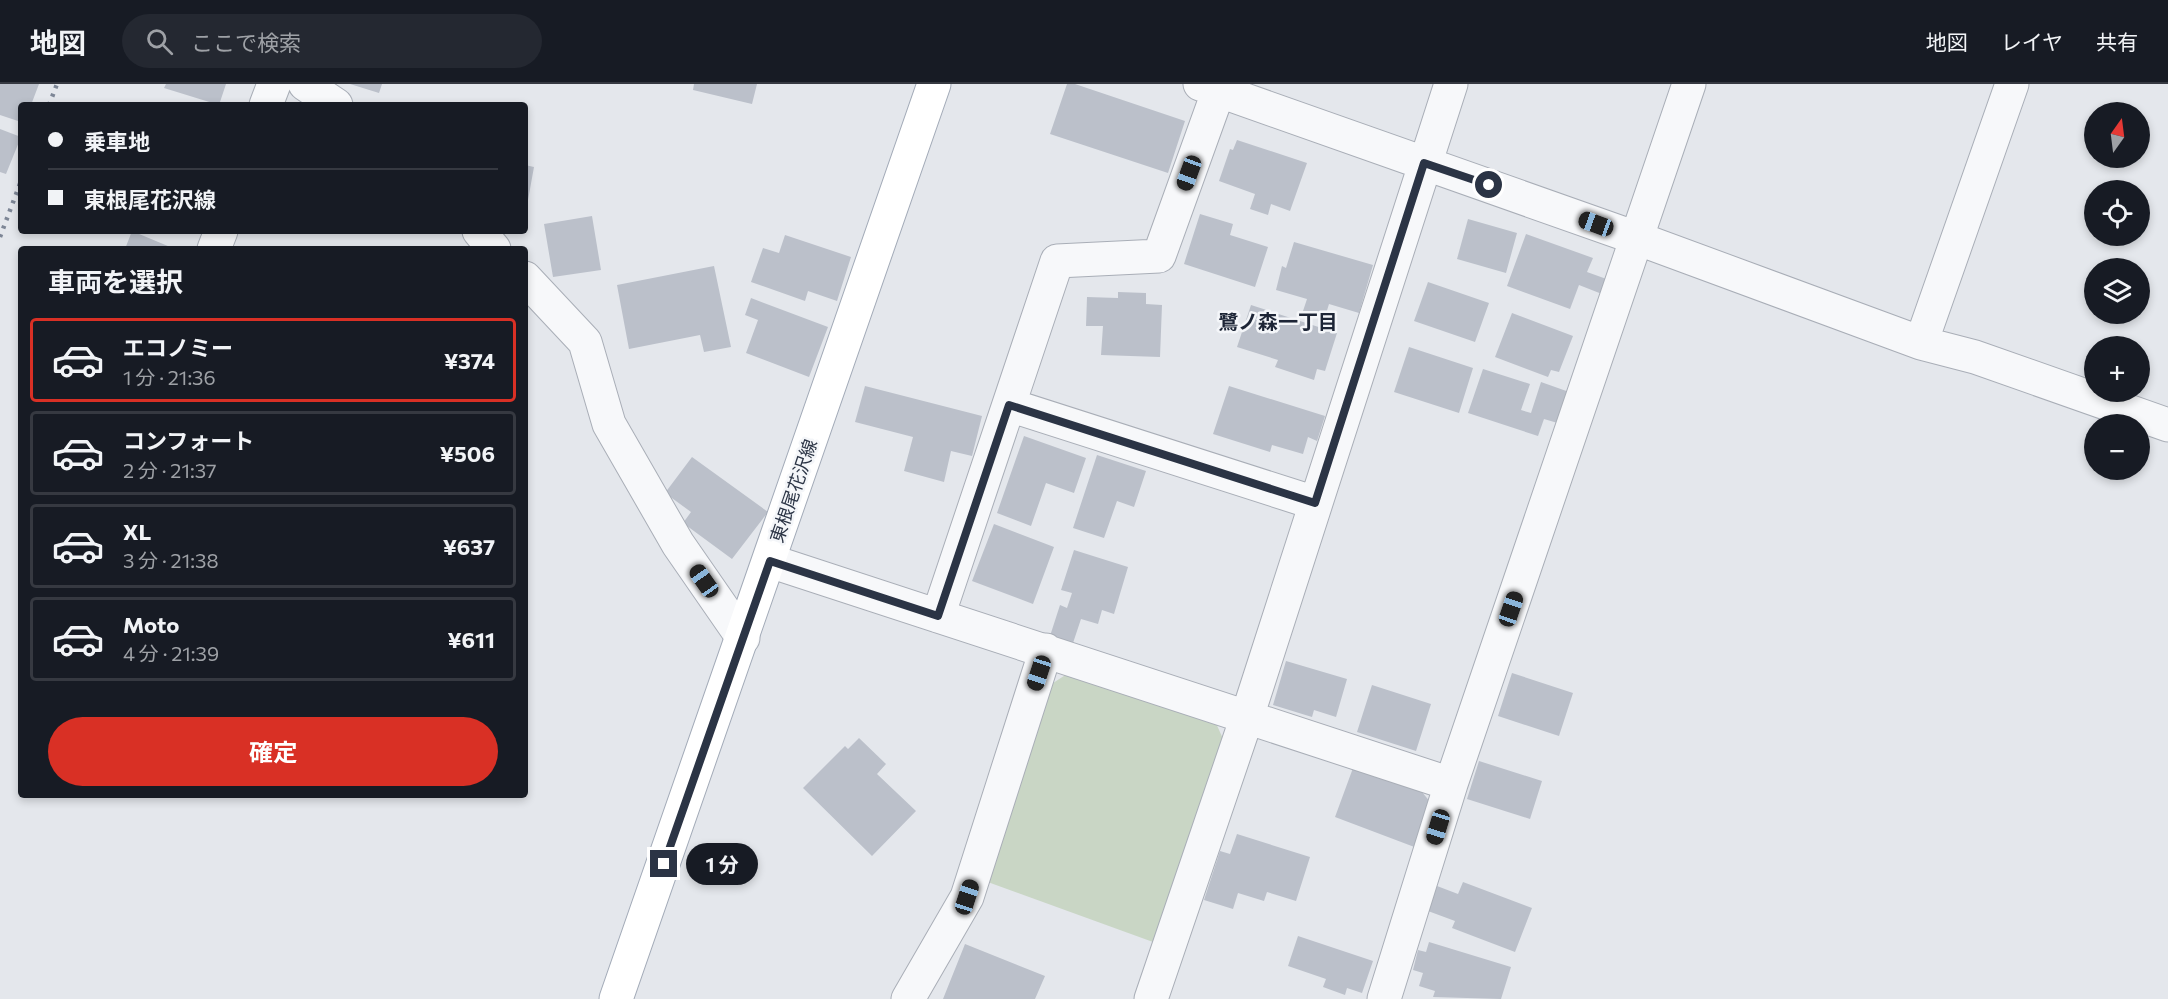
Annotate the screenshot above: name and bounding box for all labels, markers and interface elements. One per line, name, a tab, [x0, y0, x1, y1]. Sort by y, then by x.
search box	[122, 14, 542, 68]
text: 地図	[30, 25, 86, 59]
icon: search	[143, 25, 176, 58]
text: ここで検索	[191, 29, 301, 56]
text: 地図	[1926, 29, 1968, 54]
text: レイヤ	[2001, 29, 2063, 54]
text: 共有	[2096, 29, 2138, 54]
north arrow	[2084, 102, 2150, 168]
map controls	[2084, 102, 2150, 480]
text: 乗車地	[84, 128, 150, 155]
car	[1174, 153, 1204, 193]
route start	[1475, 171, 1502, 198]
button: locate	[2084, 180, 2150, 246]
text: 東根尾花沢線	[84, 186, 216, 213]
car	[1576, 209, 1616, 239]
button: layers	[2084, 258, 2150, 324]
text: 車両を選択	[48, 265, 183, 298]
district label: 鷺ノ森一丁目	[1218, 309, 1338, 333]
icon: car	[51, 333, 105, 387]
text: エコノミー	[123, 334, 233, 361]
button: +	[2084, 336, 2150, 402]
text: ¥374	[444, 347, 495, 374]
text: 1 分 · 21:36	[123, 365, 216, 389]
button: −	[2084, 414, 2150, 480]
icon: car	[51, 426, 105, 480]
text: コンフォート	[123, 427, 254, 454]
street label: 東根尾花沢線	[765, 436, 821, 545]
text: ¥506	[440, 440, 495, 467]
text: 2 分 · 21:37	[123, 458, 217, 482]
text: XL	[123, 518, 151, 545]
icon: car	[51, 519, 105, 573]
text: ¥637	[443, 533, 495, 560]
text: 3 分 · 21:38	[123, 548, 219, 572]
car	[686, 561, 722, 601]
car	[1497, 589, 1525, 629]
text: Moto	[123, 611, 179, 638]
icon: car	[51, 612, 105, 666]
text: ¥611	[447, 626, 495, 653]
text: 4 分 · 21:39	[123, 641, 219, 665]
car	[1025, 653, 1053, 693]
button: 確定	[48, 717, 498, 786]
car	[1424, 807, 1452, 847]
callout: 1 分	[685, 843, 757, 885]
route end	[650, 850, 677, 877]
text: 1 分	[706, 852, 738, 876]
car	[953, 877, 981, 917]

